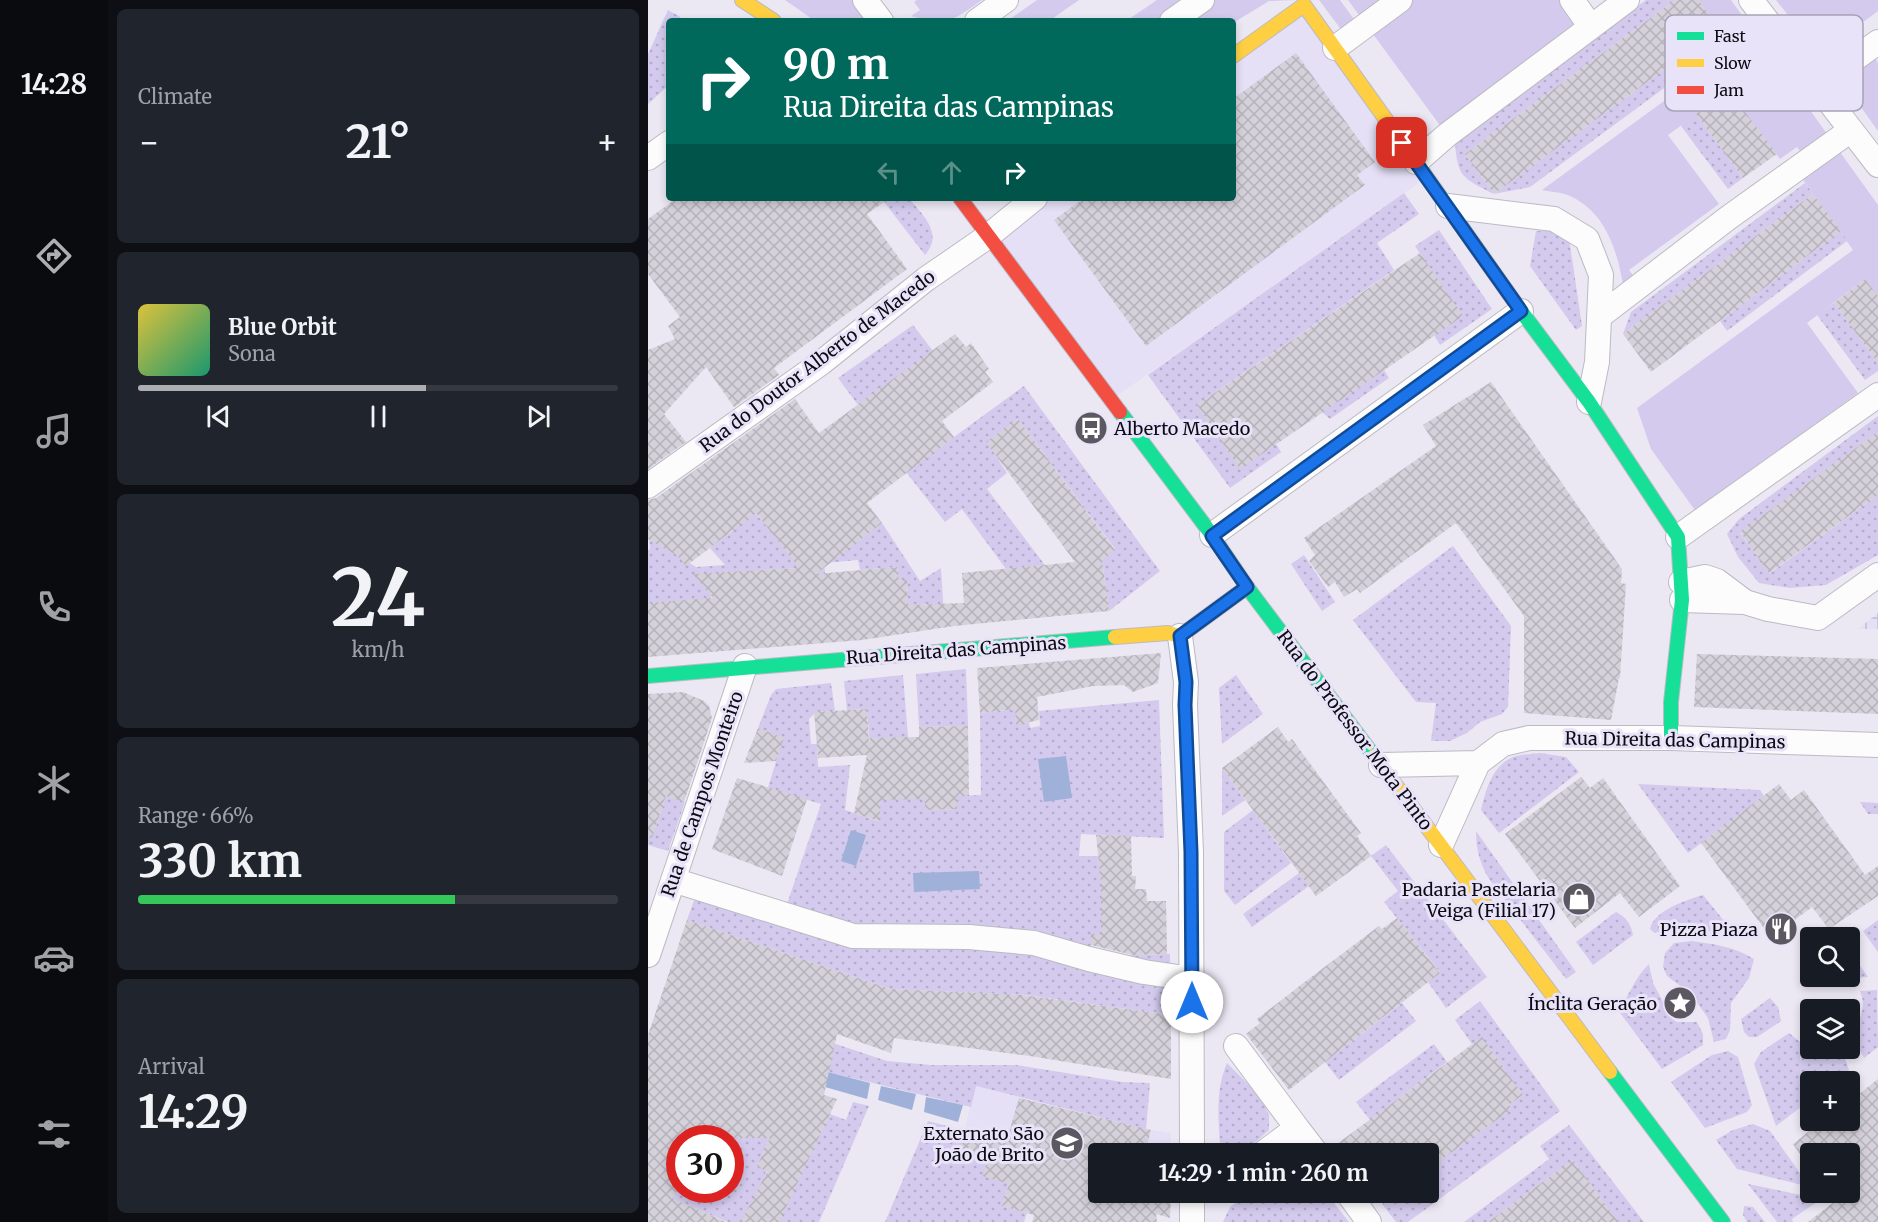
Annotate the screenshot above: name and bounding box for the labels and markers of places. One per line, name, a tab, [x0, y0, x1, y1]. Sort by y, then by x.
pin	[1376, 117, 1427, 168]
bus stop icon: Alberto Macedo	[1073, 410, 1109, 446]
place label: Alberto Macedo	[1113, 417, 1250, 440]
place label: Padaria Pastelaria Veiga (Filial 17)	[1402, 878, 1556, 922]
shop icon: Padaria Pastelaria Veiga (Filial 17)	[1561, 881, 1597, 917]
restaurant icon: Pizza Piaza	[1763, 911, 1799, 947]
place label: Pizza Piaza	[1660, 918, 1758, 941]
place icon: Ínclita Geração	[1662, 985, 1698, 1021]
place label: Ínclita Geração	[1528, 992, 1657, 1015]
place label: Externato São João de Brito	[923, 1122, 1044, 1166]
school or university icon: Externato São João de Brito	[1049, 1125, 1085, 1161]

